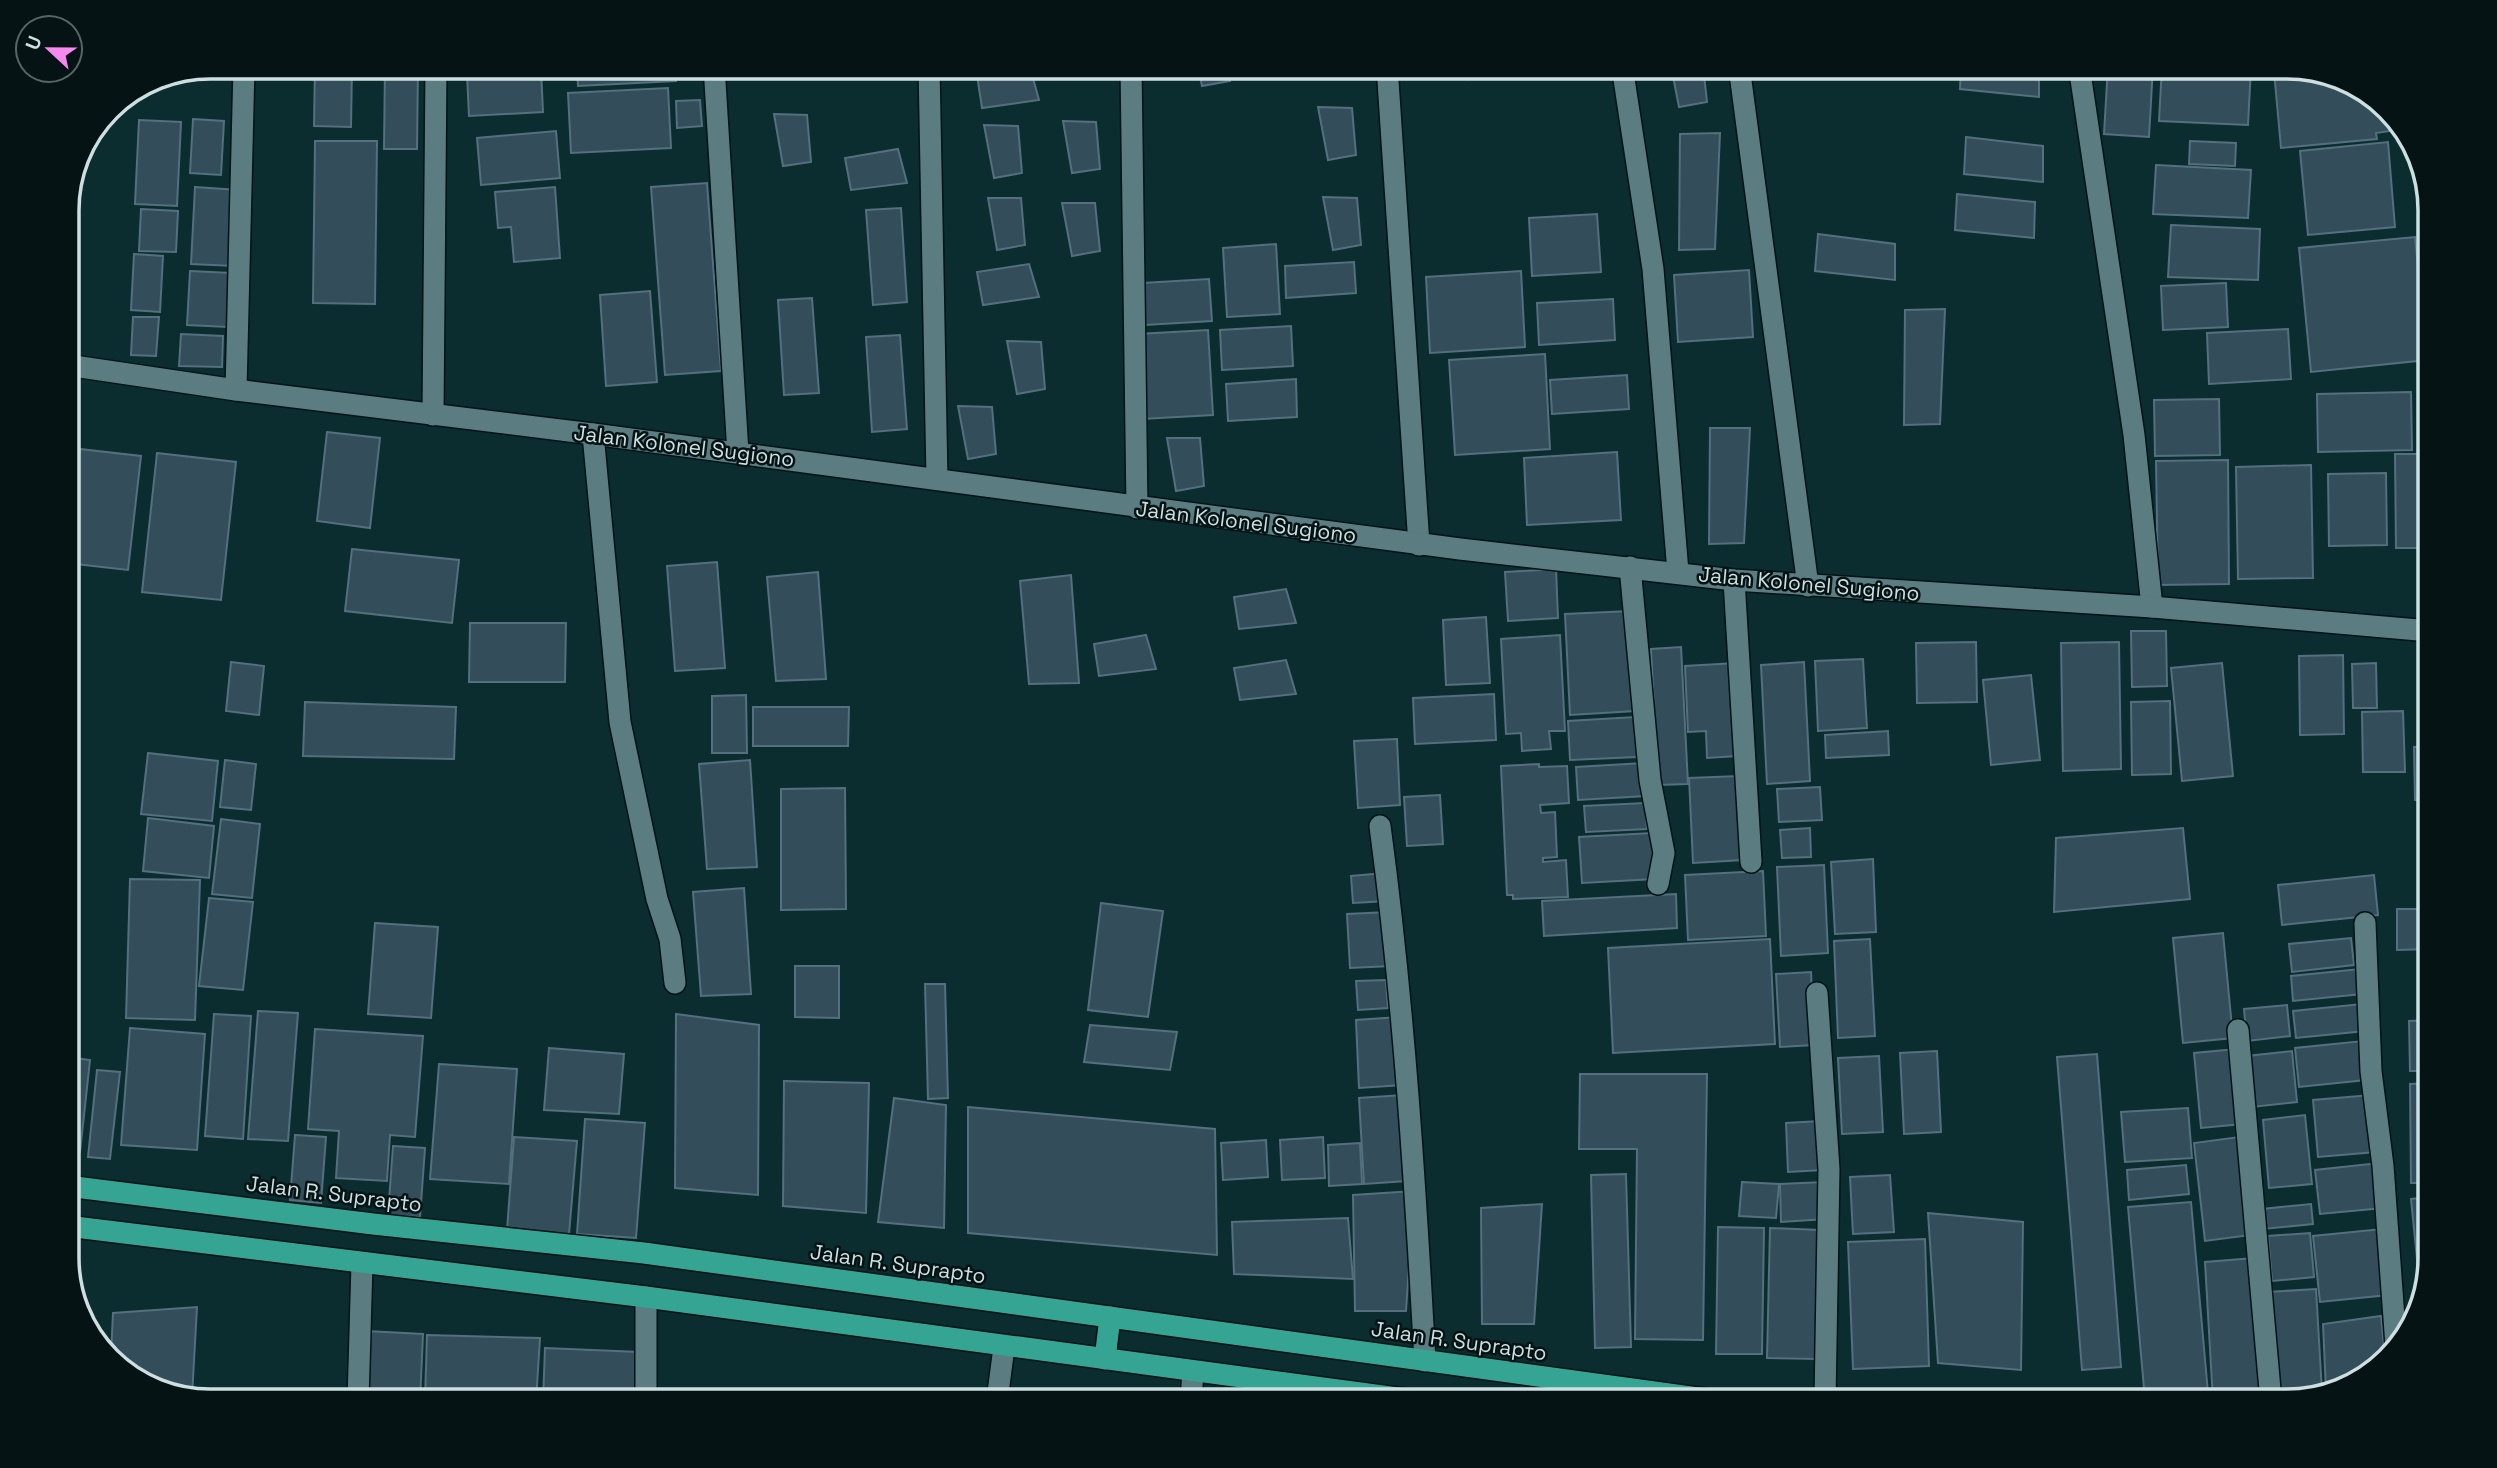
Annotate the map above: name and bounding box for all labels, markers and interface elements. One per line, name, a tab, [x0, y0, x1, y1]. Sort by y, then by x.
north arrow	[14, 14, 84, 84]
text: U	[20, 32, 48, 53]
street label: Jalan Kolonel Sugiono	[572, 419, 796, 472]
street label: Jalan Kolonel Sugiono	[1134, 495, 1358, 548]
street label: Jalan Kolonel Sugiono	[1697, 560, 1921, 607]
street label: Jalan R. Suprapto	[245, 1169, 424, 1218]
street label: Jalan R. Suprapto	[809, 1238, 988, 1289]
street label: Jalan R. Suprapto	[1370, 1315, 1549, 1366]

